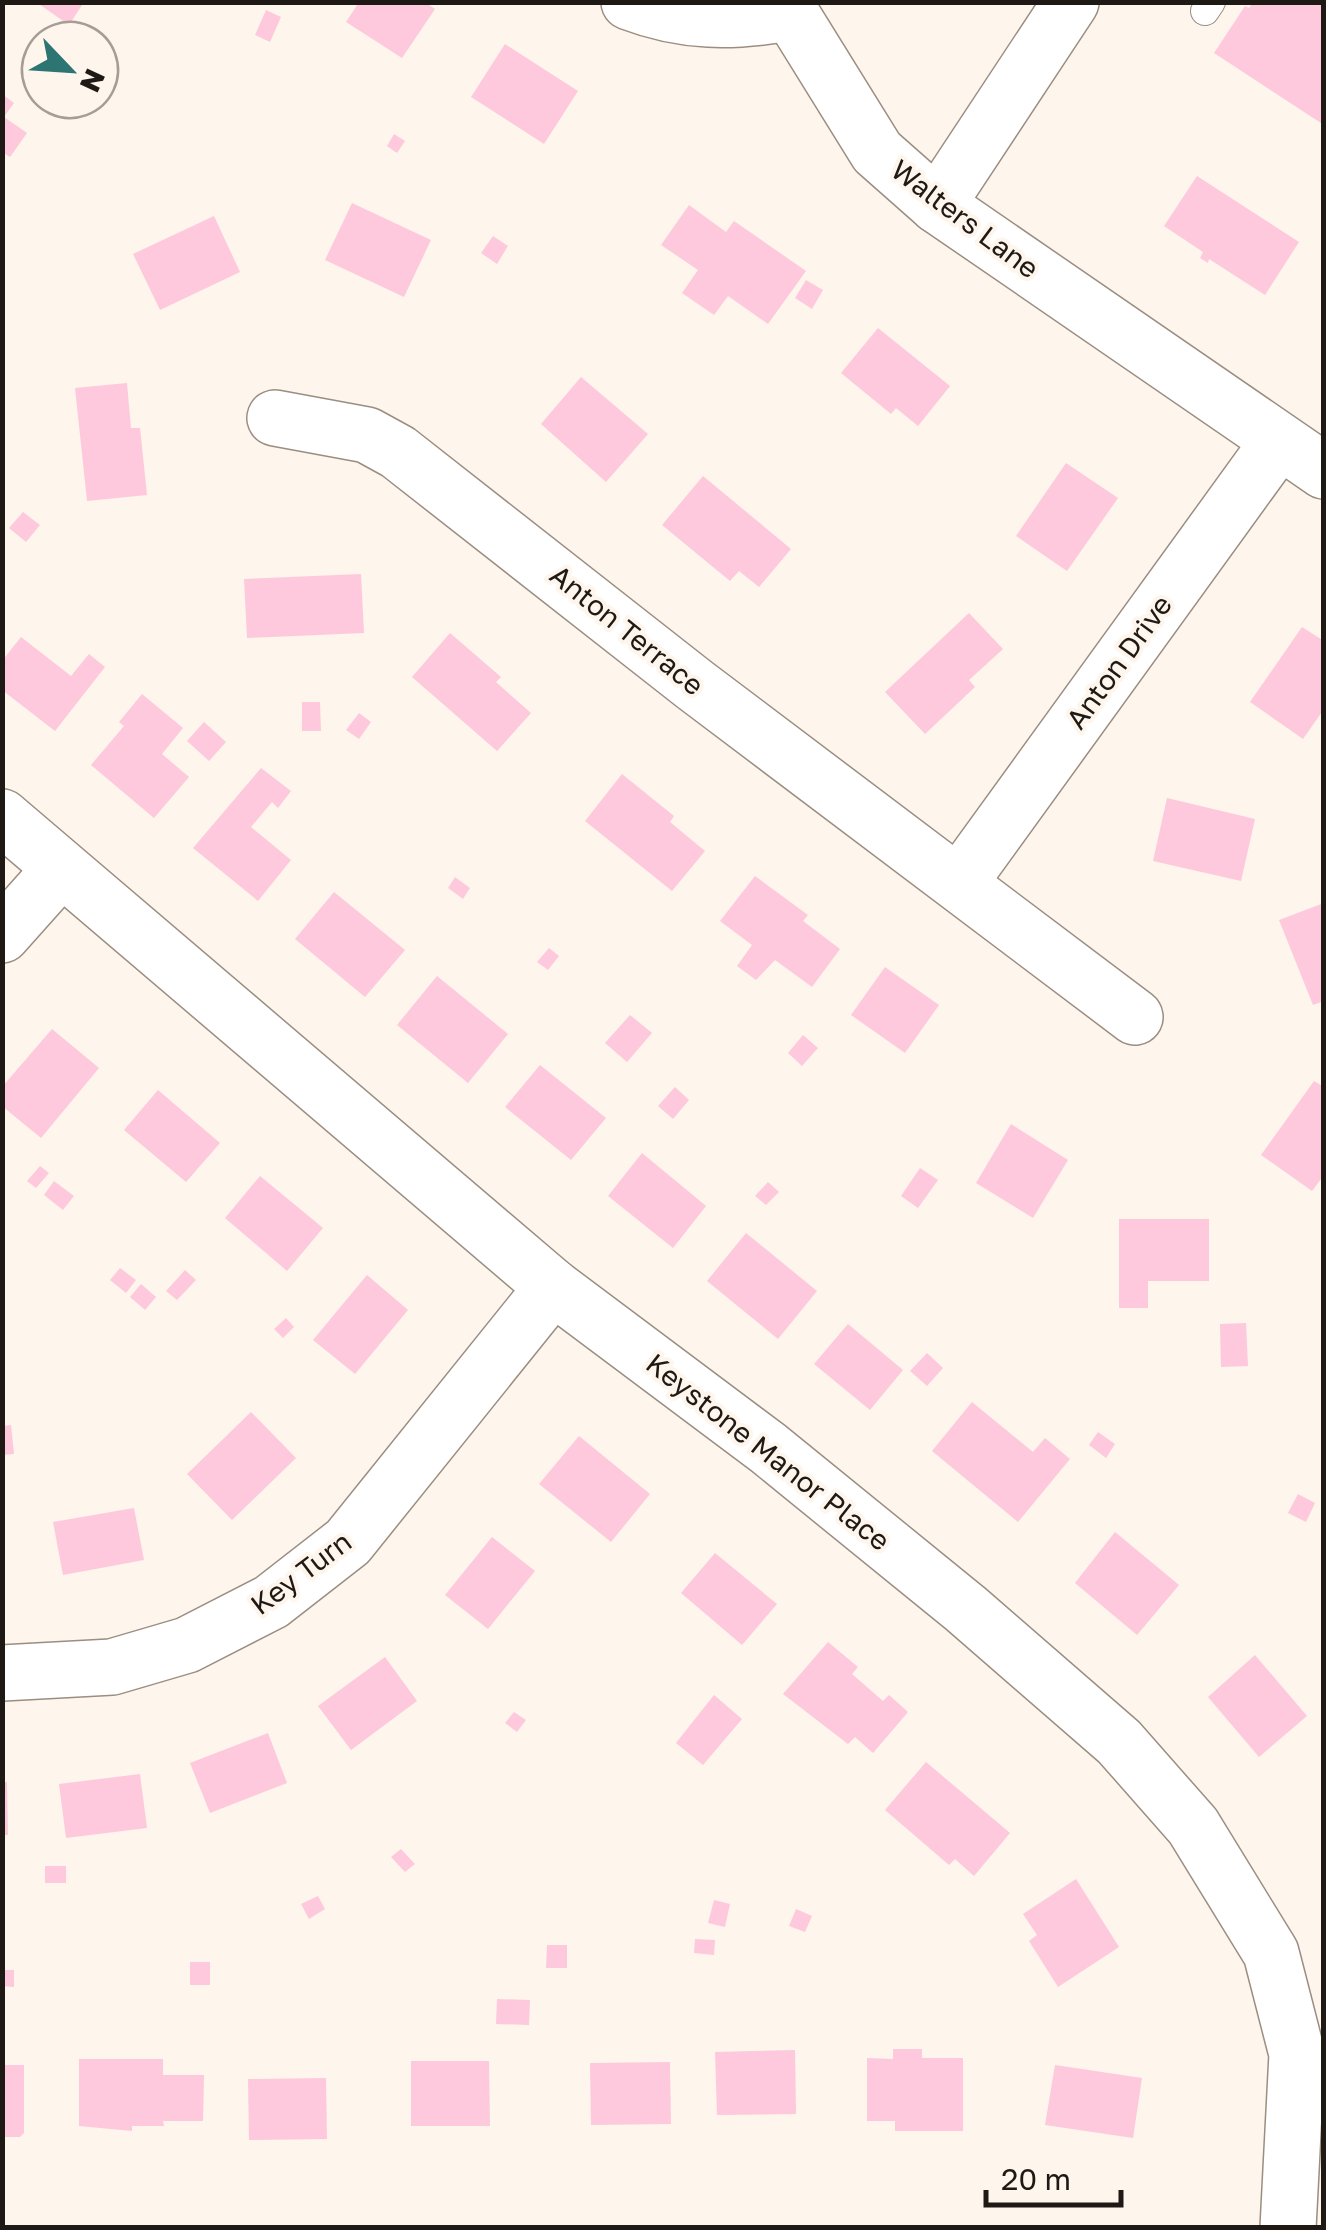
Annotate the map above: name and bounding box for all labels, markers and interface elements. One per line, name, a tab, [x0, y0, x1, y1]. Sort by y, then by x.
north arrow	[20, 20, 120, 120]
text: N	[74, 64, 113, 97]
street label: Walters Lane	[885, 153, 1045, 285]
street label: Anton Terrace	[544, 558, 711, 702]
street label: Anton Drive	[1059, 588, 1178, 735]
street label: Keystone Manor Place	[640, 1346, 897, 1557]
street label: Key Turn	[244, 1524, 357, 1621]
scale bar	[986, 2145, 1121, 2207]
text: 20 m	[1001, 2161, 1071, 2197]

